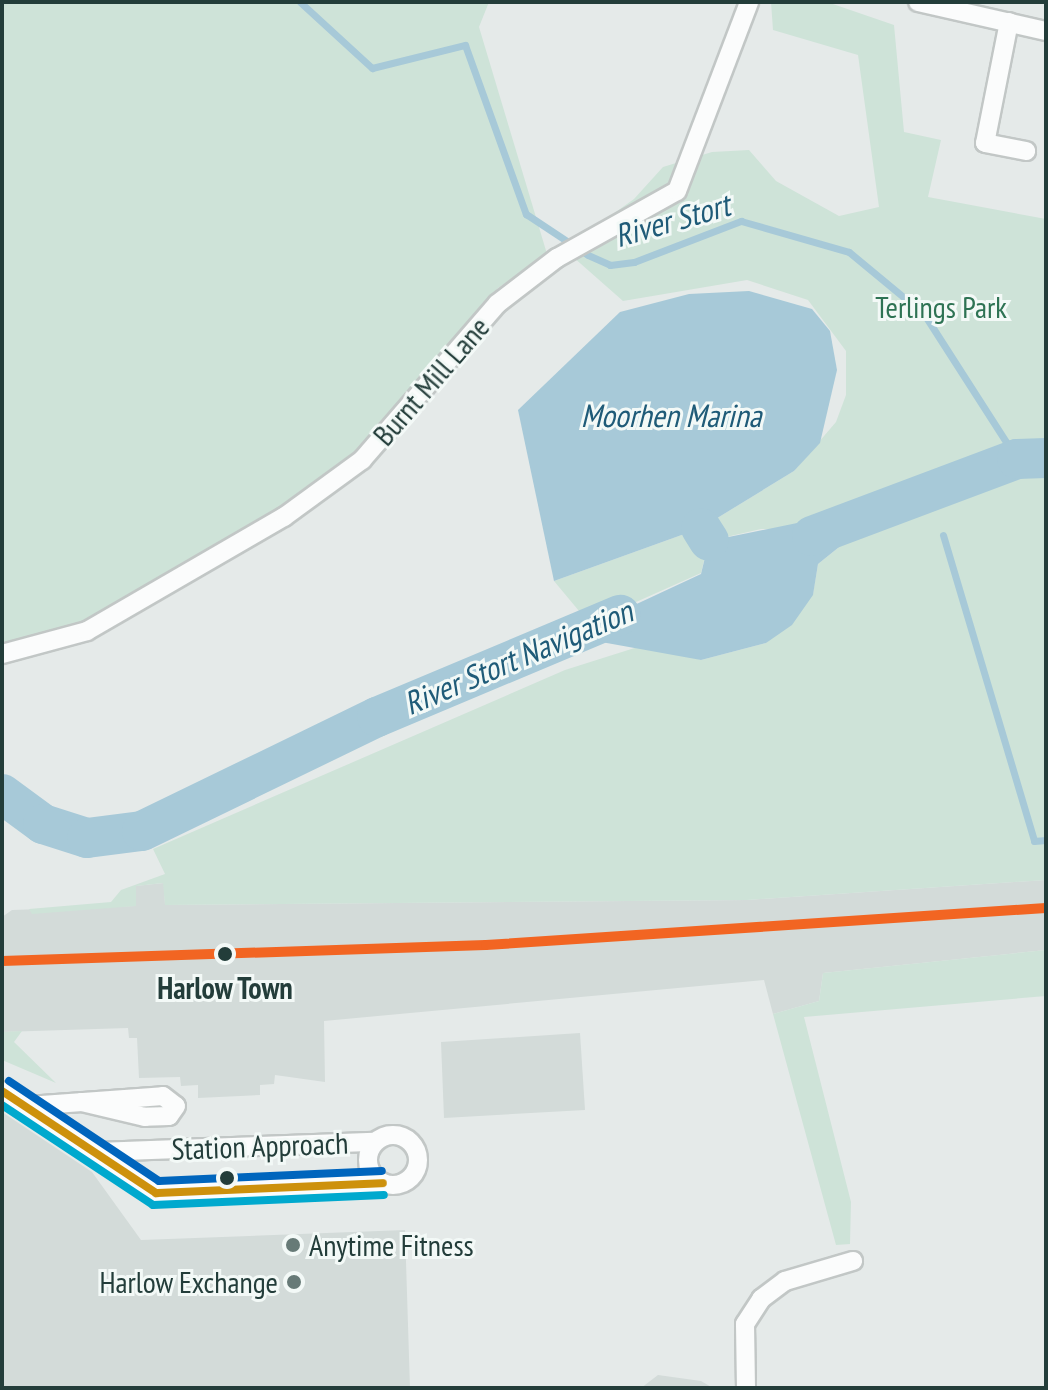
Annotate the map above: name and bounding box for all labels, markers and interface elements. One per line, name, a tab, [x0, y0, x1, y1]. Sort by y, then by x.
water label: River Stort	[610, 185, 734, 255]
park label: Terlings Park	[875, 289, 1007, 325]
street label: Burnt Mill Lane	[365, 309, 497, 453]
water label: Moorhen Marina	[581, 396, 761, 434]
water label: River Stort Navigation	[398, 592, 638, 722]
marker: Harlow Town	[213, 942, 237, 966]
place label: Harlow Town	[156, 970, 294, 1006]
street label: Station Approach	[171, 1125, 349, 1167]
unlabelled marker	[219, 1170, 235, 1186]
place label: Anytime Fitness	[309, 1227, 474, 1263]
marker: Anytime Fitness	[284, 1236, 302, 1254]
place label: Harlow Exchange	[99, 1264, 278, 1300]
marker: Harlow Exchange	[285, 1273, 303, 1291]

